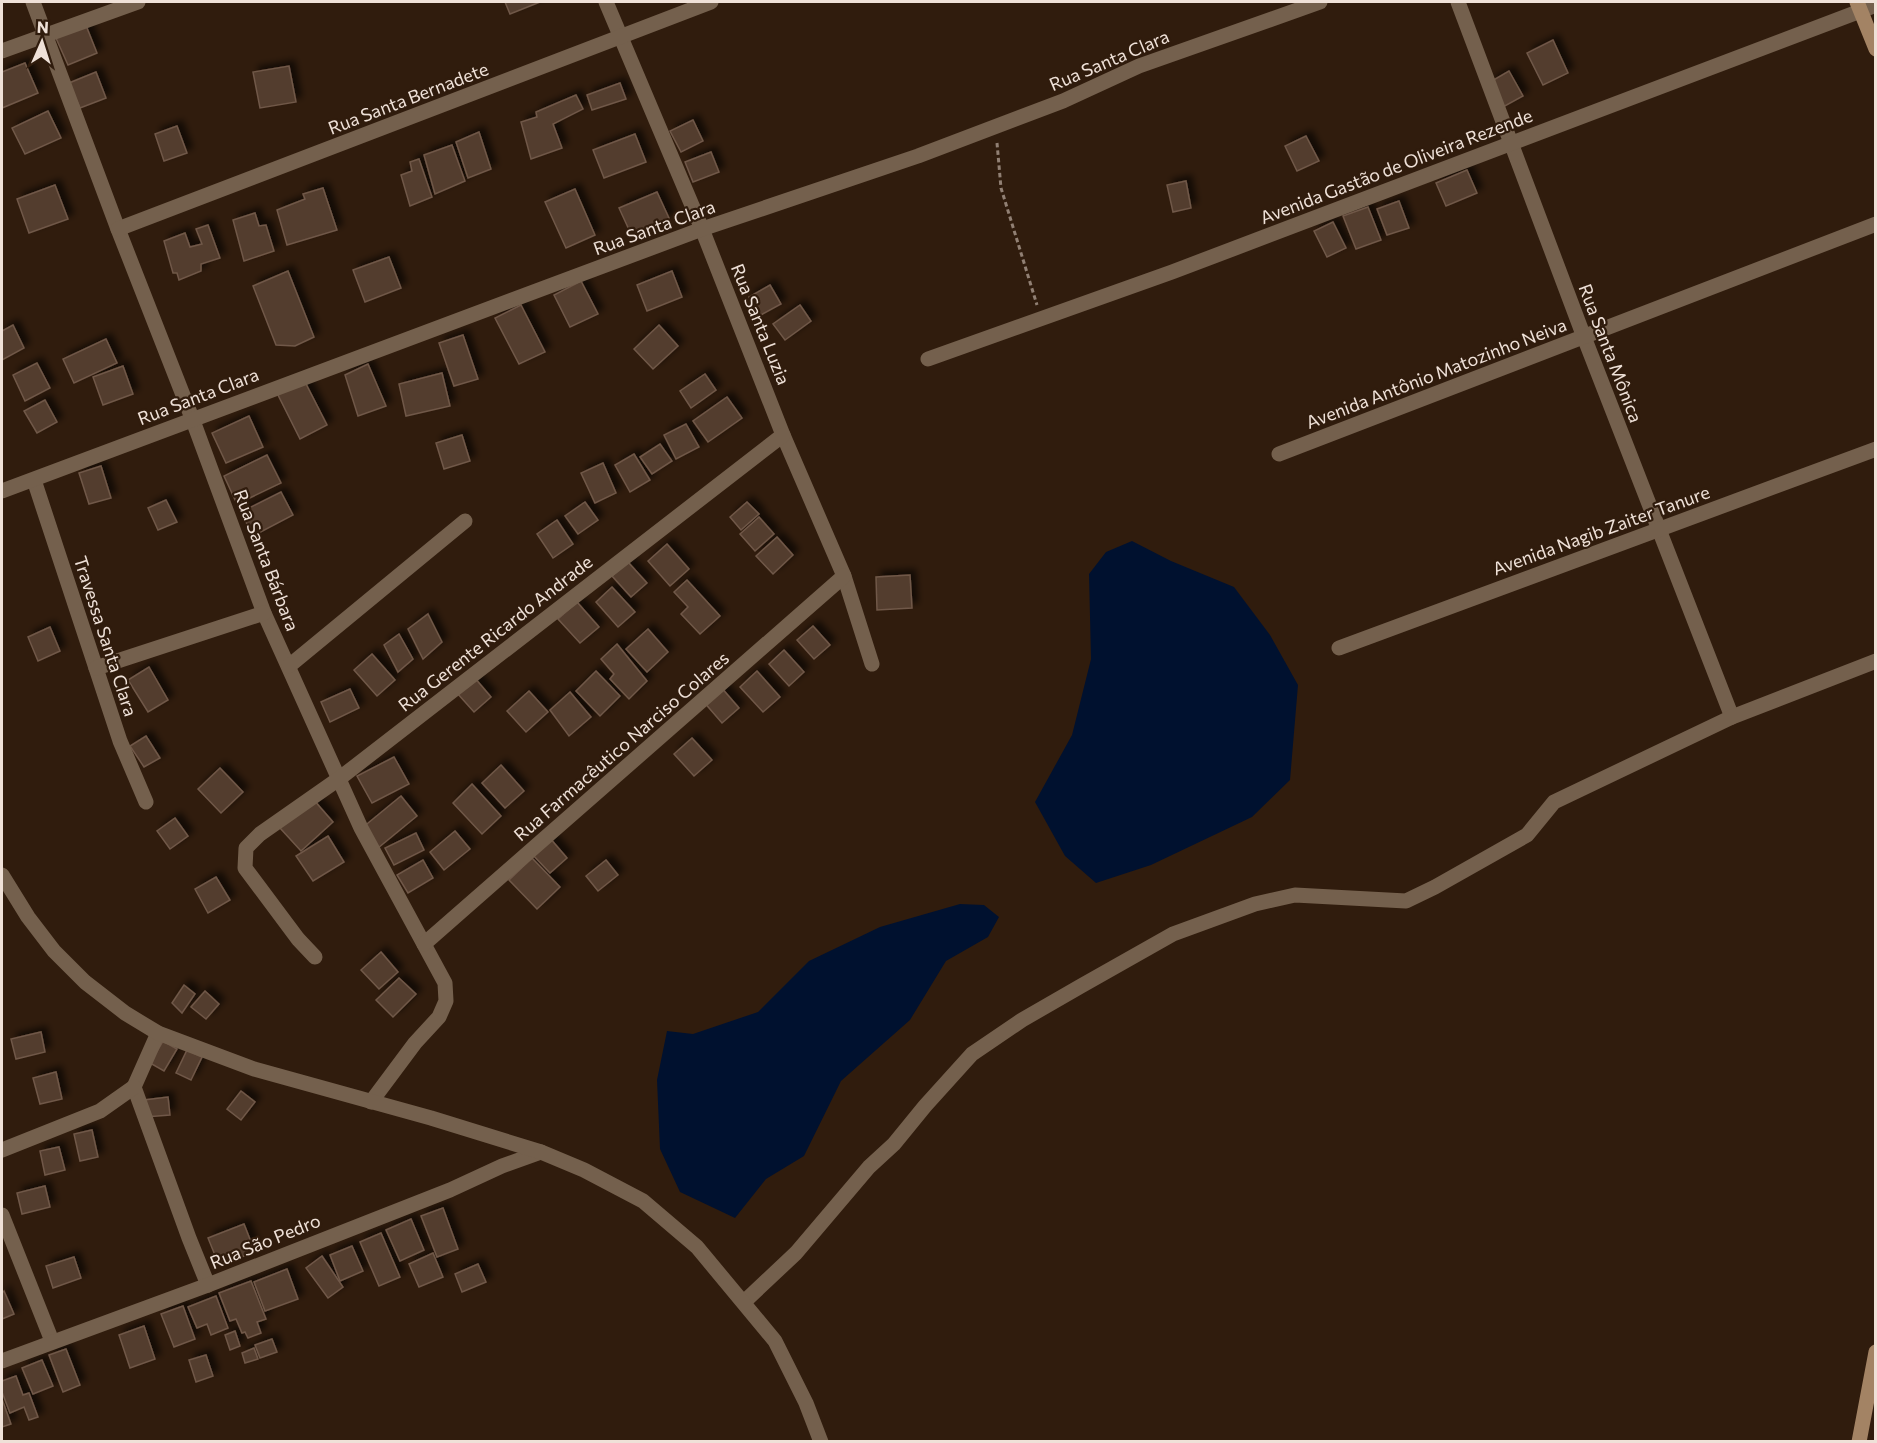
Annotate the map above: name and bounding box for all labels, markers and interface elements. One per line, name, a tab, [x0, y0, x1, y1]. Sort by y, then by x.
north arrow	[12, 12, 72, 72]
text: N	[36, 17, 49, 36]
street label: Rua Santa Clara	[1046, 25, 1172, 95]
street label: Rua Santa Bernadete	[325, 57, 491, 139]
street label: Avenida Gastão de Oliveira Rezende	[1257, 104, 1535, 228]
street label: Rua Santa Clara	[590, 195, 718, 259]
street label: Rua Santa Luzia	[727, 260, 795, 388]
street label: Rua Santa Mônica	[1574, 281, 1648, 425]
street label: Avenida Antônio Matozinho Neiva	[1303, 313, 1569, 433]
street label: Rua Santa Clara	[134, 363, 262, 429]
street label: Avenida Nagib Zaiter Tanure	[1489, 480, 1713, 580]
street label: Rua Santa Bárbara	[230, 486, 304, 634]
street label: Rua Gerente Ricardo Andrade	[394, 550, 596, 716]
street label: Travessa Santa Clara	[70, 553, 142, 719]
street label: Rua Farmacêutico Narciso Colares	[509, 647, 733, 845]
street label: Rua São Pedro	[206, 1209, 324, 1273]

